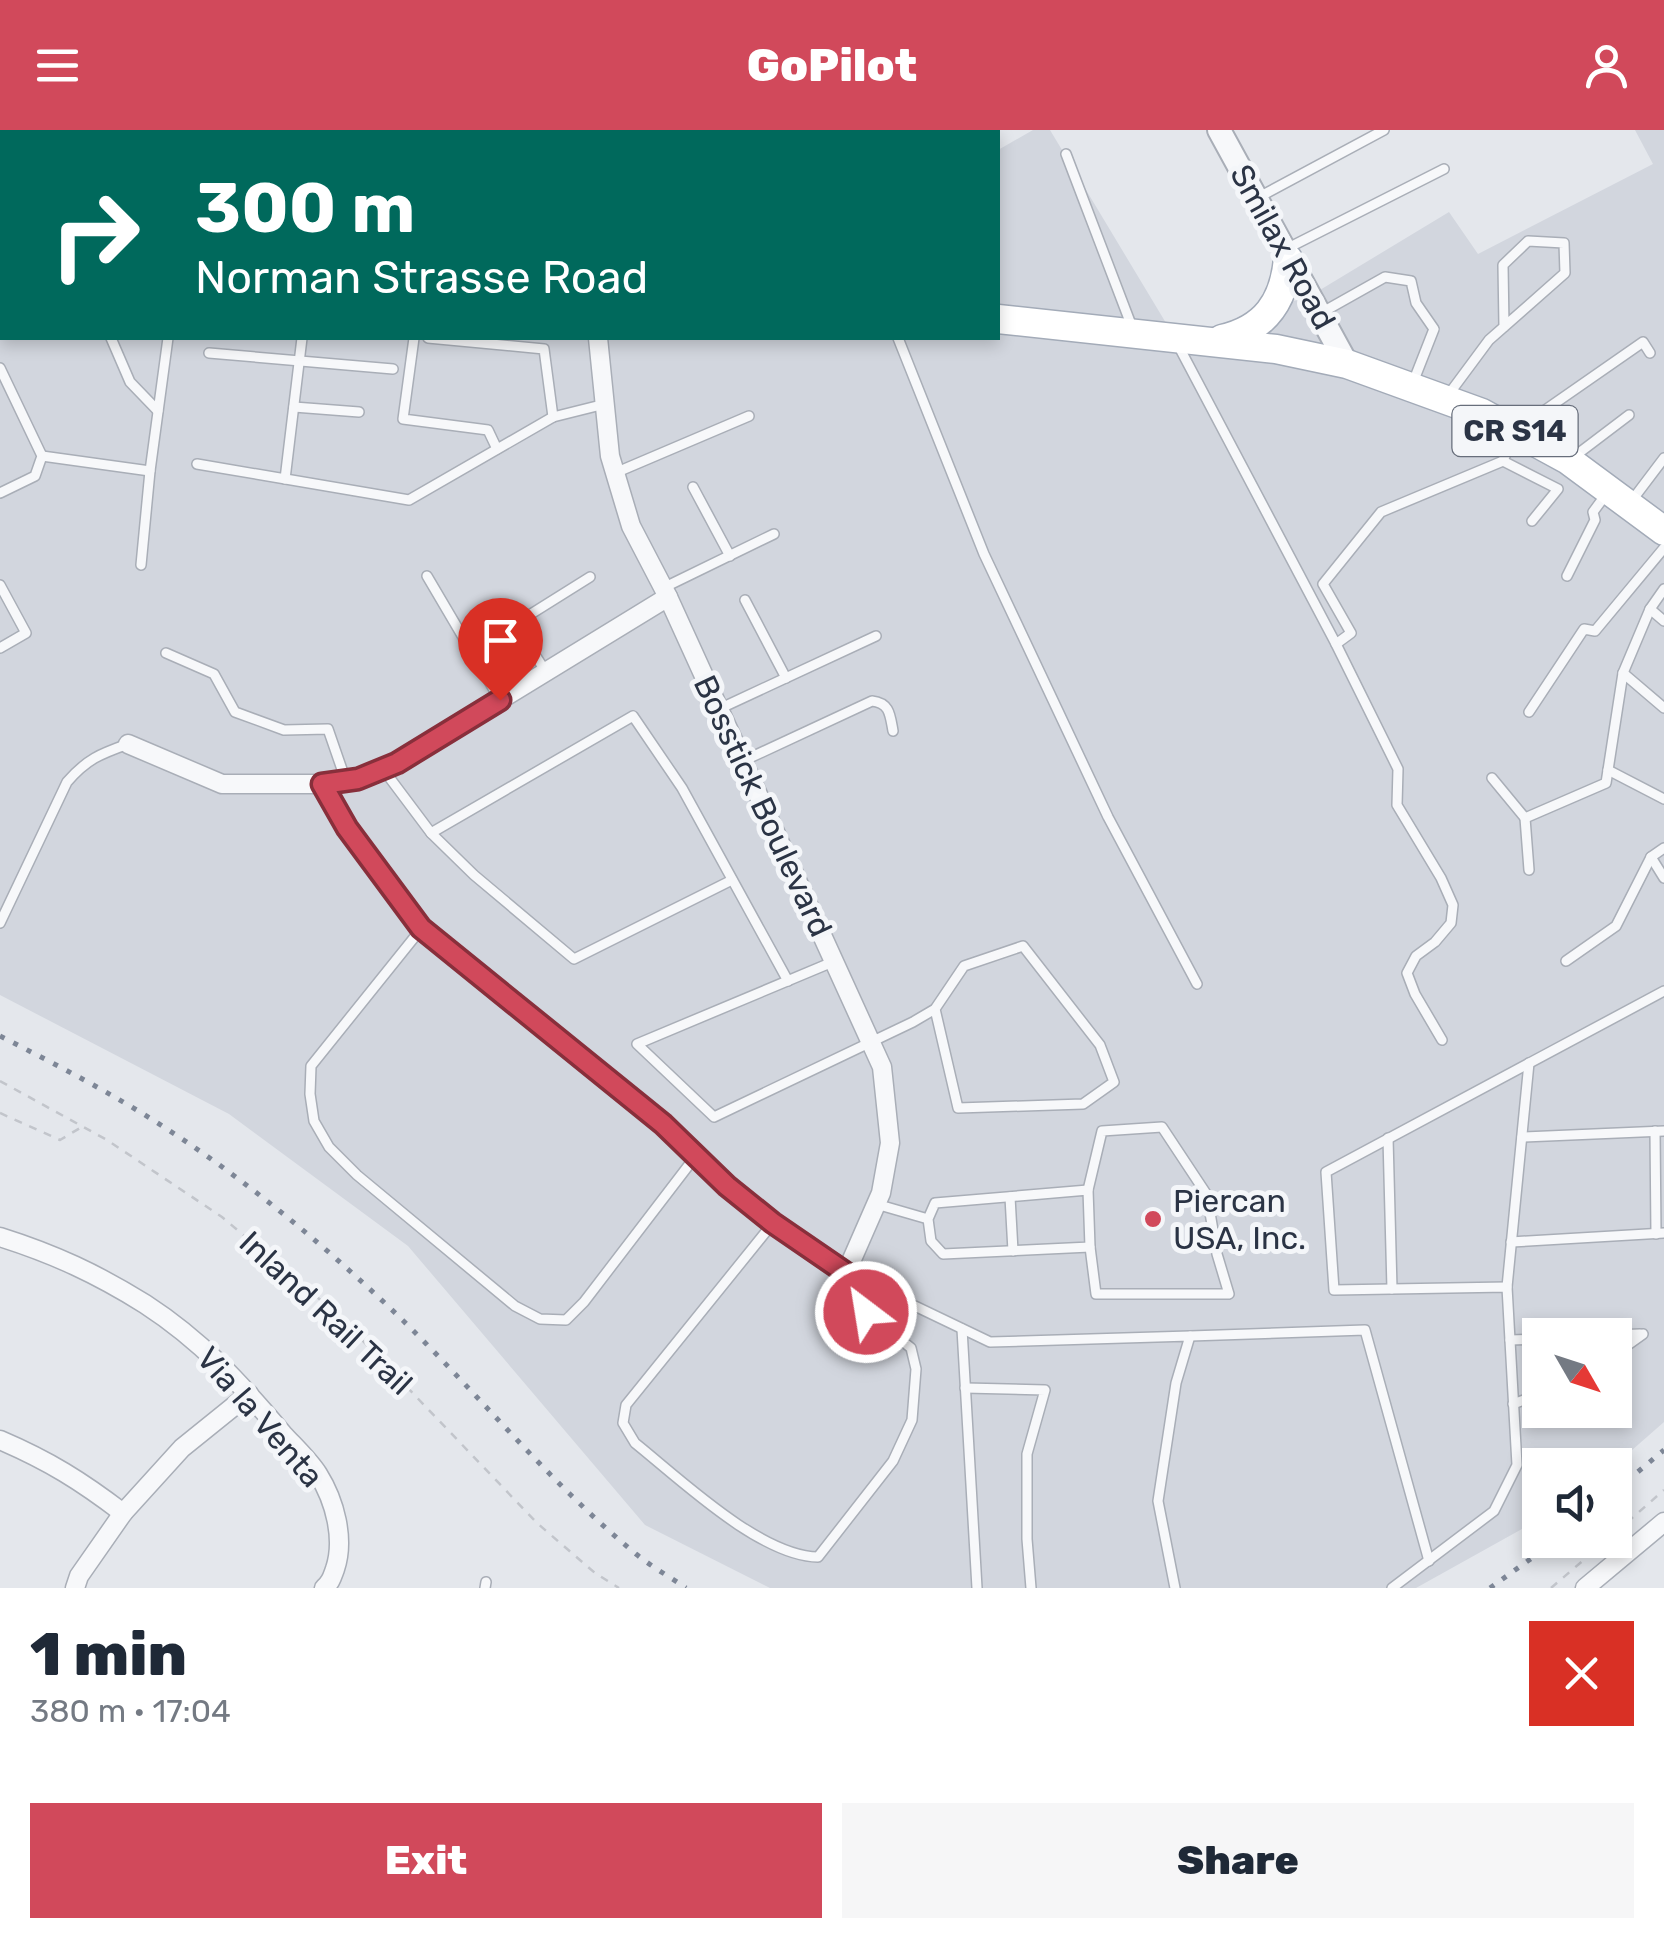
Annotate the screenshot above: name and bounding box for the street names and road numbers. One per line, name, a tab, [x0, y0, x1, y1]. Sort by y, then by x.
street label: Smilax Road	[1222, 158, 1344, 336]
road number: CR S14	[1452, 406, 1578, 456]
street label: Bosstick Boulevard	[686, 669, 840, 943]
street label: Inland Rail Trail	[232, 1223, 420, 1403]
street label: Via la Venta	[189, 1339, 331, 1495]

